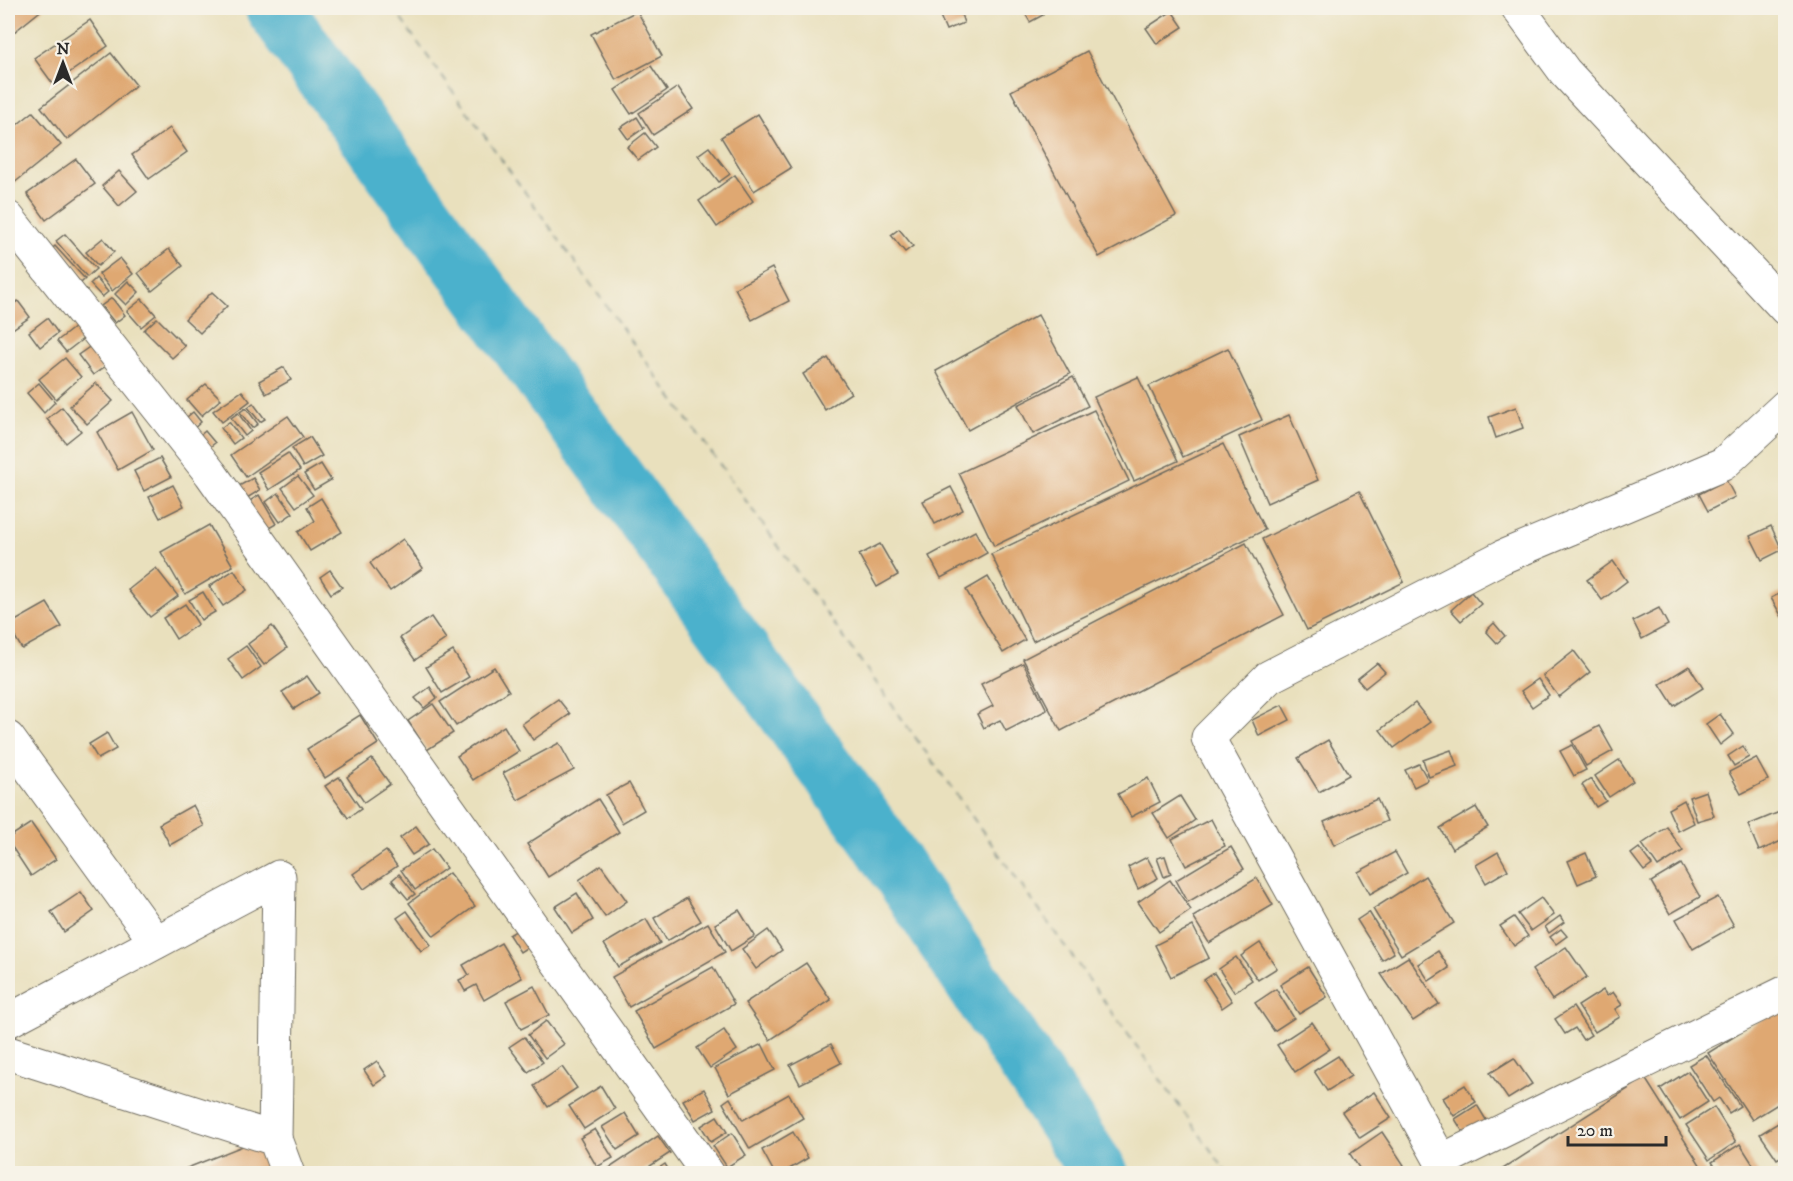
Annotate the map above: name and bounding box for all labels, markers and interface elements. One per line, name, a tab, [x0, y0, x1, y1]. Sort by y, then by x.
north arrow	[33, 33, 93, 93]
text: N	[56, 39, 70, 59]
scale bar	[1568, 1109, 1666, 1147]
text: 20 m	[1577, 1120, 1613, 1142]

